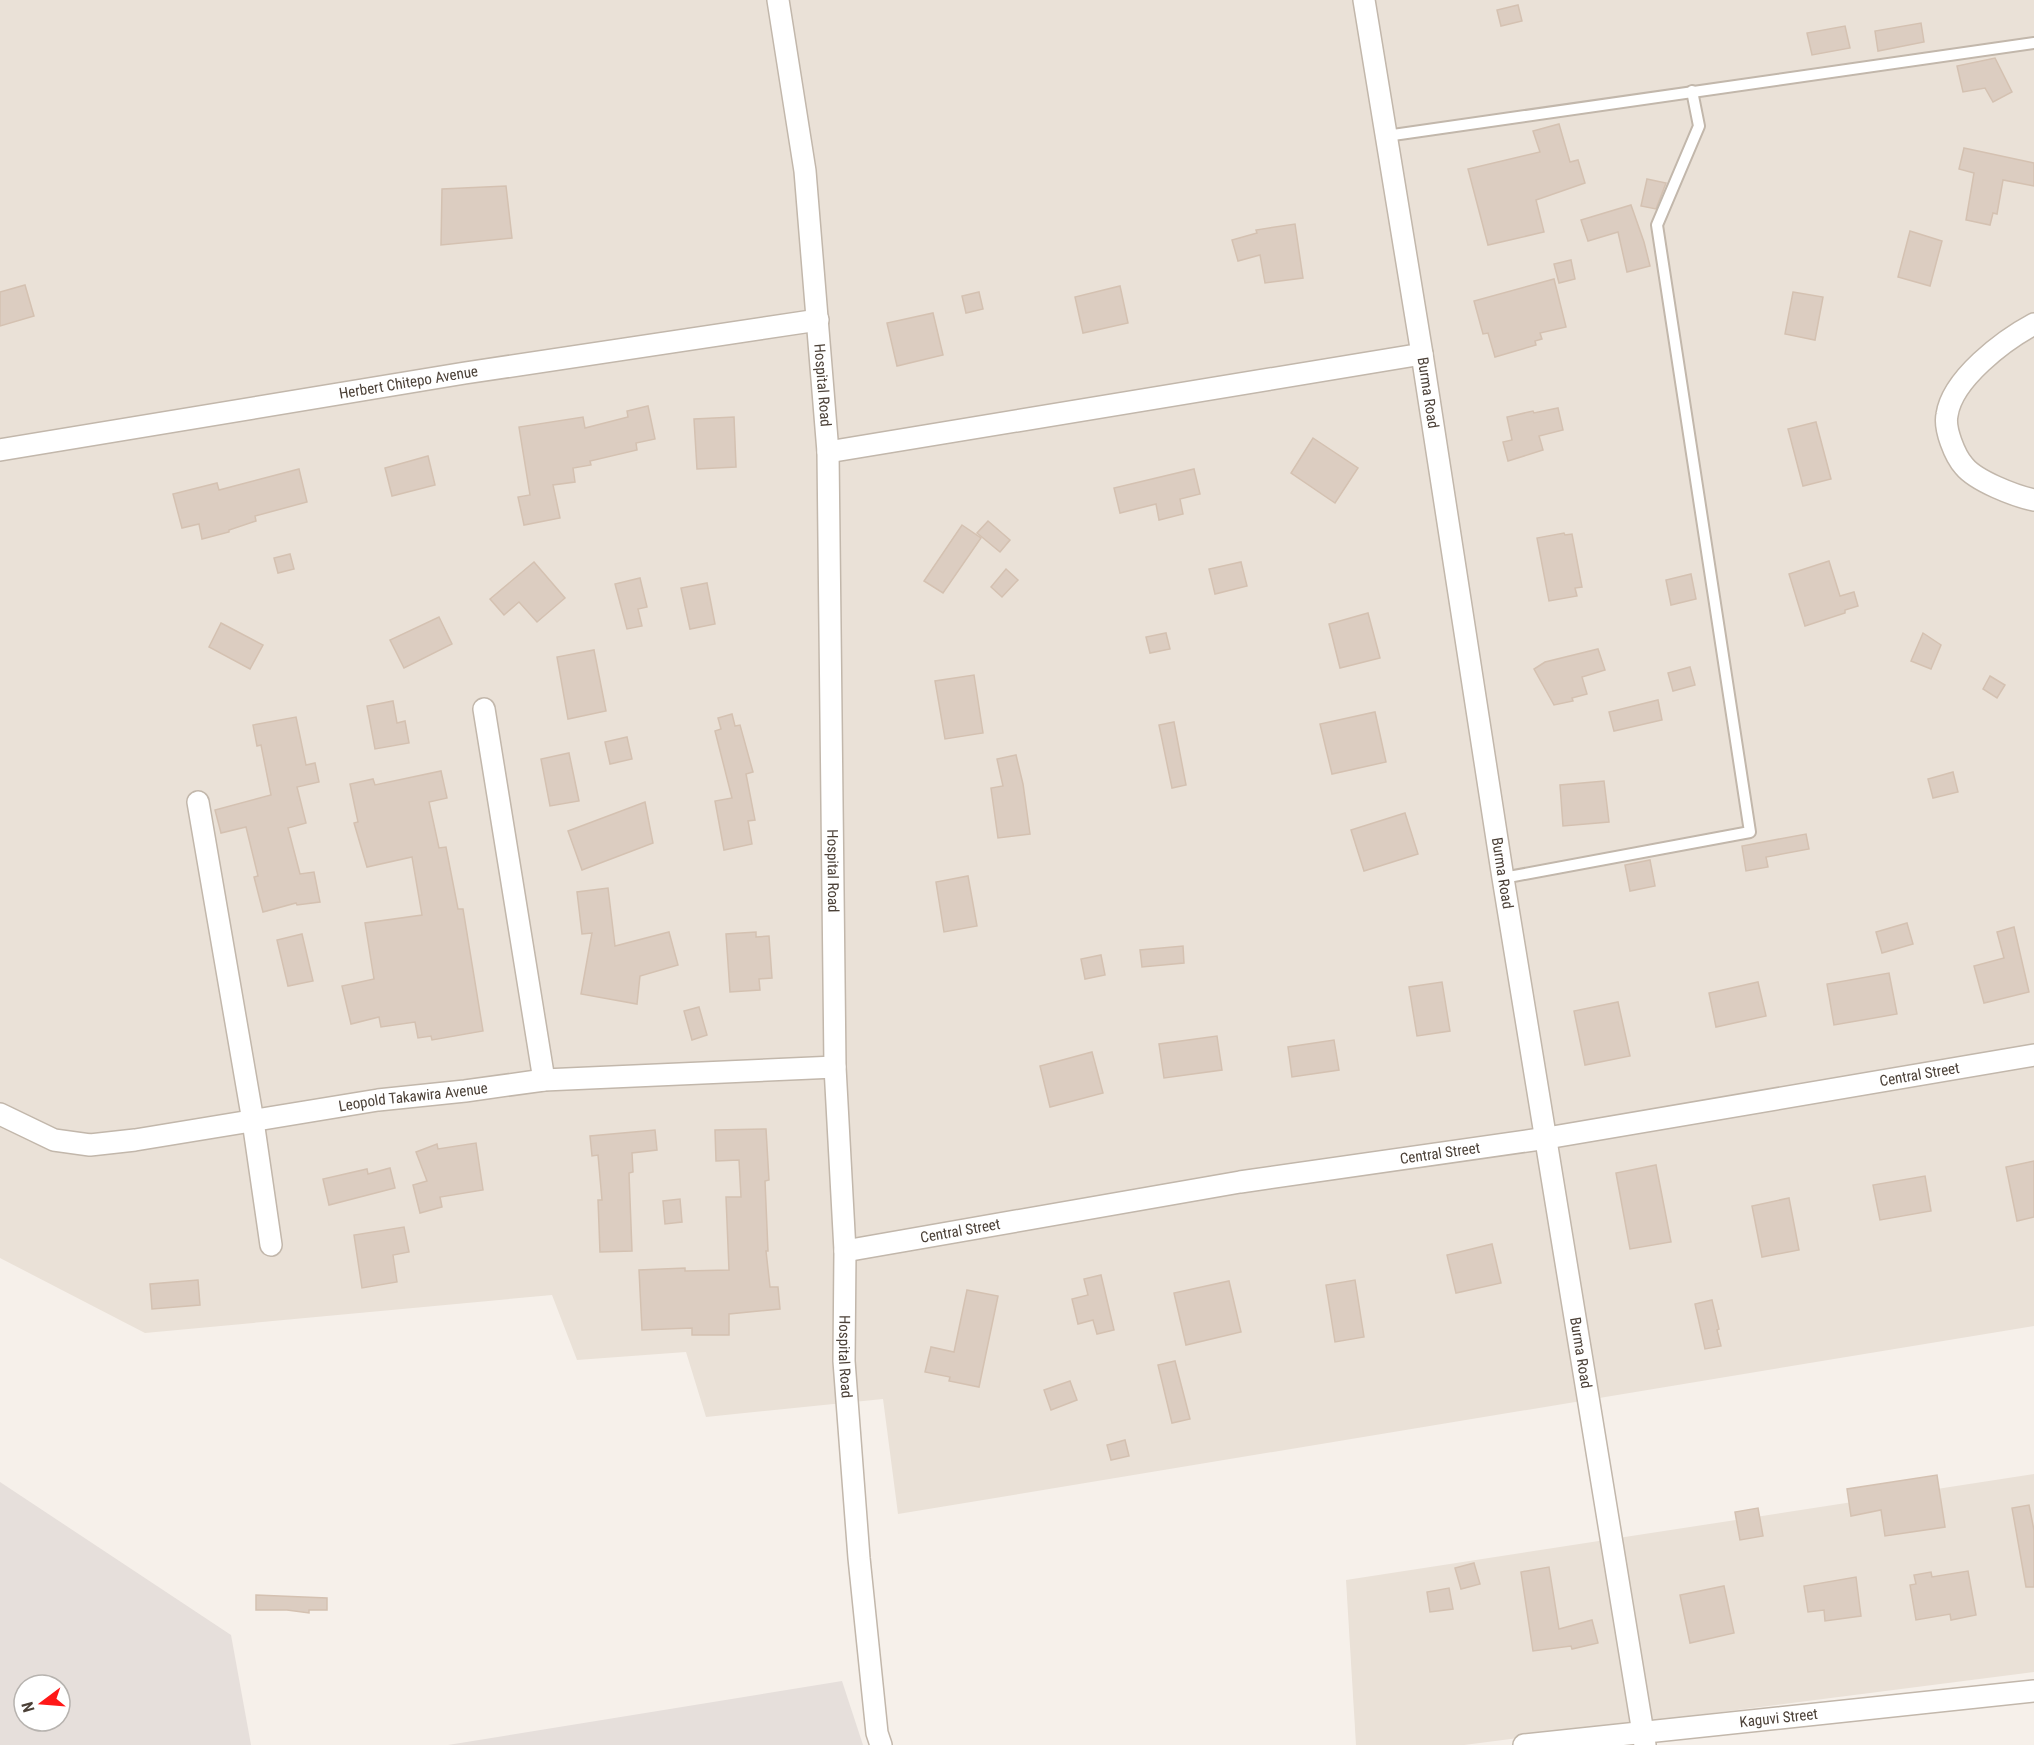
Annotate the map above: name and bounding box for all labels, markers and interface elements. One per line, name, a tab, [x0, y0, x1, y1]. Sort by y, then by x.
street label: Hospital Road	[810, 343, 835, 427]
street label: Burma Road	[1414, 356, 1442, 430]
street label: Herbert Chitepo Avenue	[338, 362, 479, 403]
street label: Hospital Road	[823, 829, 842, 913]
street label: Burma Road	[1488, 836, 1517, 910]
street label: Central Street	[1878, 1059, 1961, 1090]
street label: Leopold Takawira Avenue	[337, 1079, 489, 1115]
street label: Central Street	[1399, 1139, 1481, 1168]
street label: Central Street	[919, 1215, 1002, 1247]
street label: Hospital Road	[835, 1315, 856, 1399]
street label: Burma Road	[1566, 1316, 1595, 1390]
north arrow	[12, 1673, 72, 1733]
text: N	[18, 1700, 39, 1714]
street label: Kaguvi Street	[1739, 1705, 1819, 1731]

